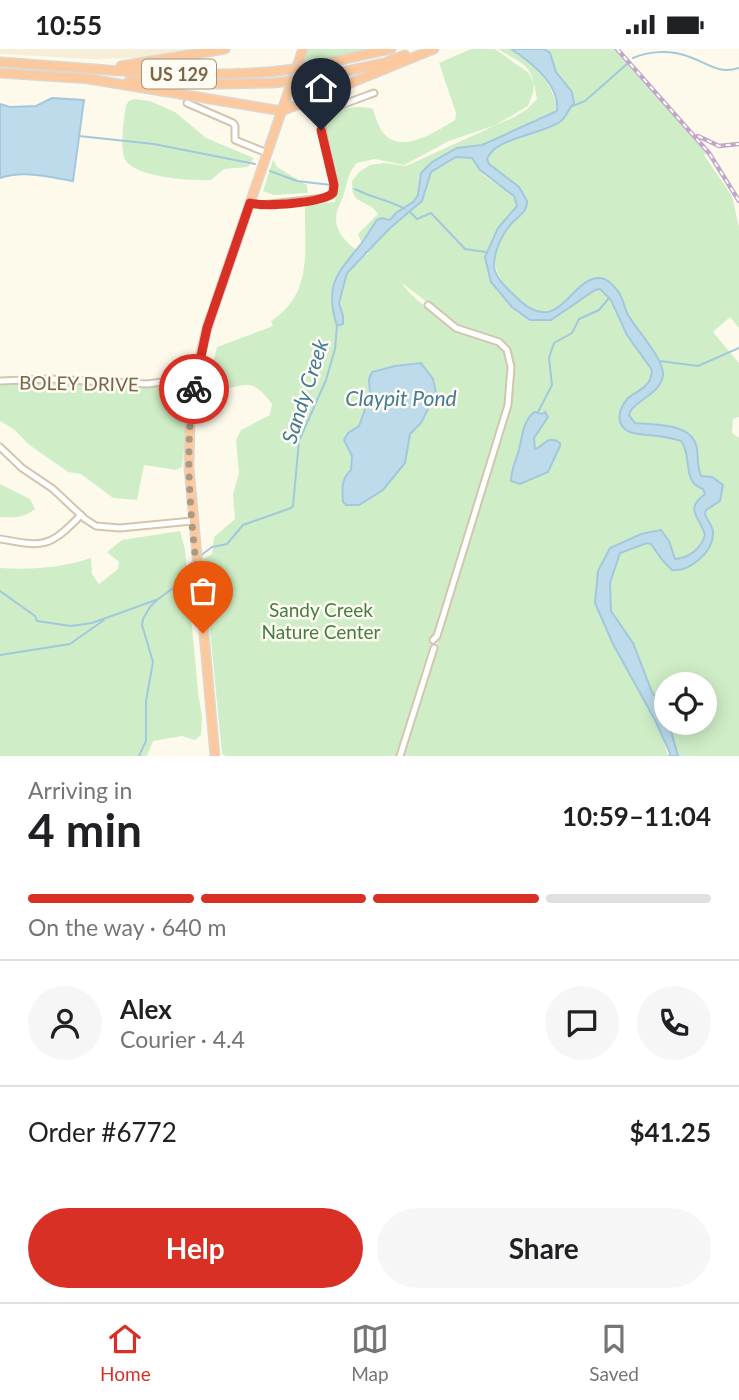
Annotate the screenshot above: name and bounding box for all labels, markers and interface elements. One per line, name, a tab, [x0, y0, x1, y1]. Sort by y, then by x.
text: 10:55	[35, 9, 102, 41]
pin	[291, 58, 351, 130]
road number: US 129	[142, 59, 216, 89]
icon: home	[302, 69, 340, 107]
water label: Sandy Creek	[275, 335, 333, 446]
courier	[159, 354, 229, 424]
street label: BOLEY DRIVE	[19, 370, 139, 396]
icon: bike	[175, 370, 213, 408]
water label: Claypit Pond	[345, 385, 457, 410]
pin	[173, 561, 233, 633]
icon: bag	[184, 572, 222, 610]
park label: Sandy Creek Nature Center	[261, 598, 381, 643]
map controls	[654, 672, 717, 735]
button: locate	[654, 672, 717, 735]
text: Arriving in	[28, 776, 132, 804]
text: 10:59–11:04	[562, 800, 711, 832]
text: 4 min	[28, 802, 142, 857]
text: On the way · 640 m	[28, 913, 227, 941]
button: person	[28, 986, 102, 1060]
button: chat	[545, 986, 619, 1060]
button: phone	[637, 986, 711, 1060]
text: Alex	[120, 993, 172, 1025]
text: Courier · 4.4	[120, 1025, 245, 1053]
text: Order #6772	[28, 1116, 177, 1148]
text: $41.25	[629, 1116, 711, 1148]
button: Help	[28, 1208, 363, 1288]
button: Share	[377, 1208, 711, 1288]
tab: Home	[100, 1320, 151, 1385]
tab: Map	[351, 1320, 389, 1385]
tab: Saved	[589, 1320, 639, 1385]

